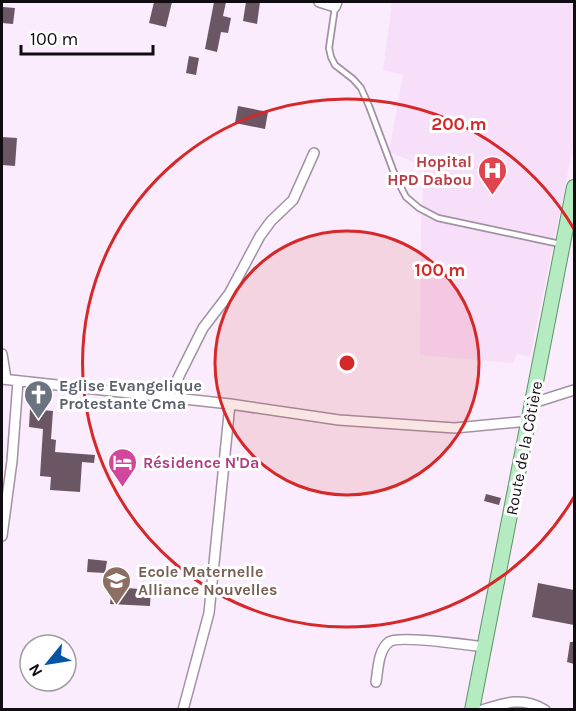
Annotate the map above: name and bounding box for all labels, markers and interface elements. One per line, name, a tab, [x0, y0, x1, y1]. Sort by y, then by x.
scale bar	[21, 18, 153, 56]
text: 100 m	[30, 28, 78, 50]
text: 200 m	[431, 113, 487, 135]
place label: Hopital HPD Dabou	[387, 152, 472, 189]
hospital icon: Hopital HPD Dabou	[477, 154, 509, 196]
text: 100 m	[415, 259, 465, 281]
centre of rings	[337, 353, 357, 373]
place label: Eglise Evangelique Protestante Cma	[59, 376, 202, 413]
church icon: Eglise Evangelique Protestante Cma	[22, 378, 54, 420]
street label: Route de la Côtière	[502, 379, 546, 517]
hotel icon: Résidence N'Da	[106, 446, 138, 488]
place label: Résidence N'Da	[143, 453, 259, 472]
place label: Ecole Maternelle Alliance Nouvelles	[138, 562, 277, 599]
school or university icon: Ecole Maternelle Alliance Nouvelles	[101, 564, 133, 606]
north arrow	[18, 633, 78, 693]
text: N	[24, 661, 47, 680]

